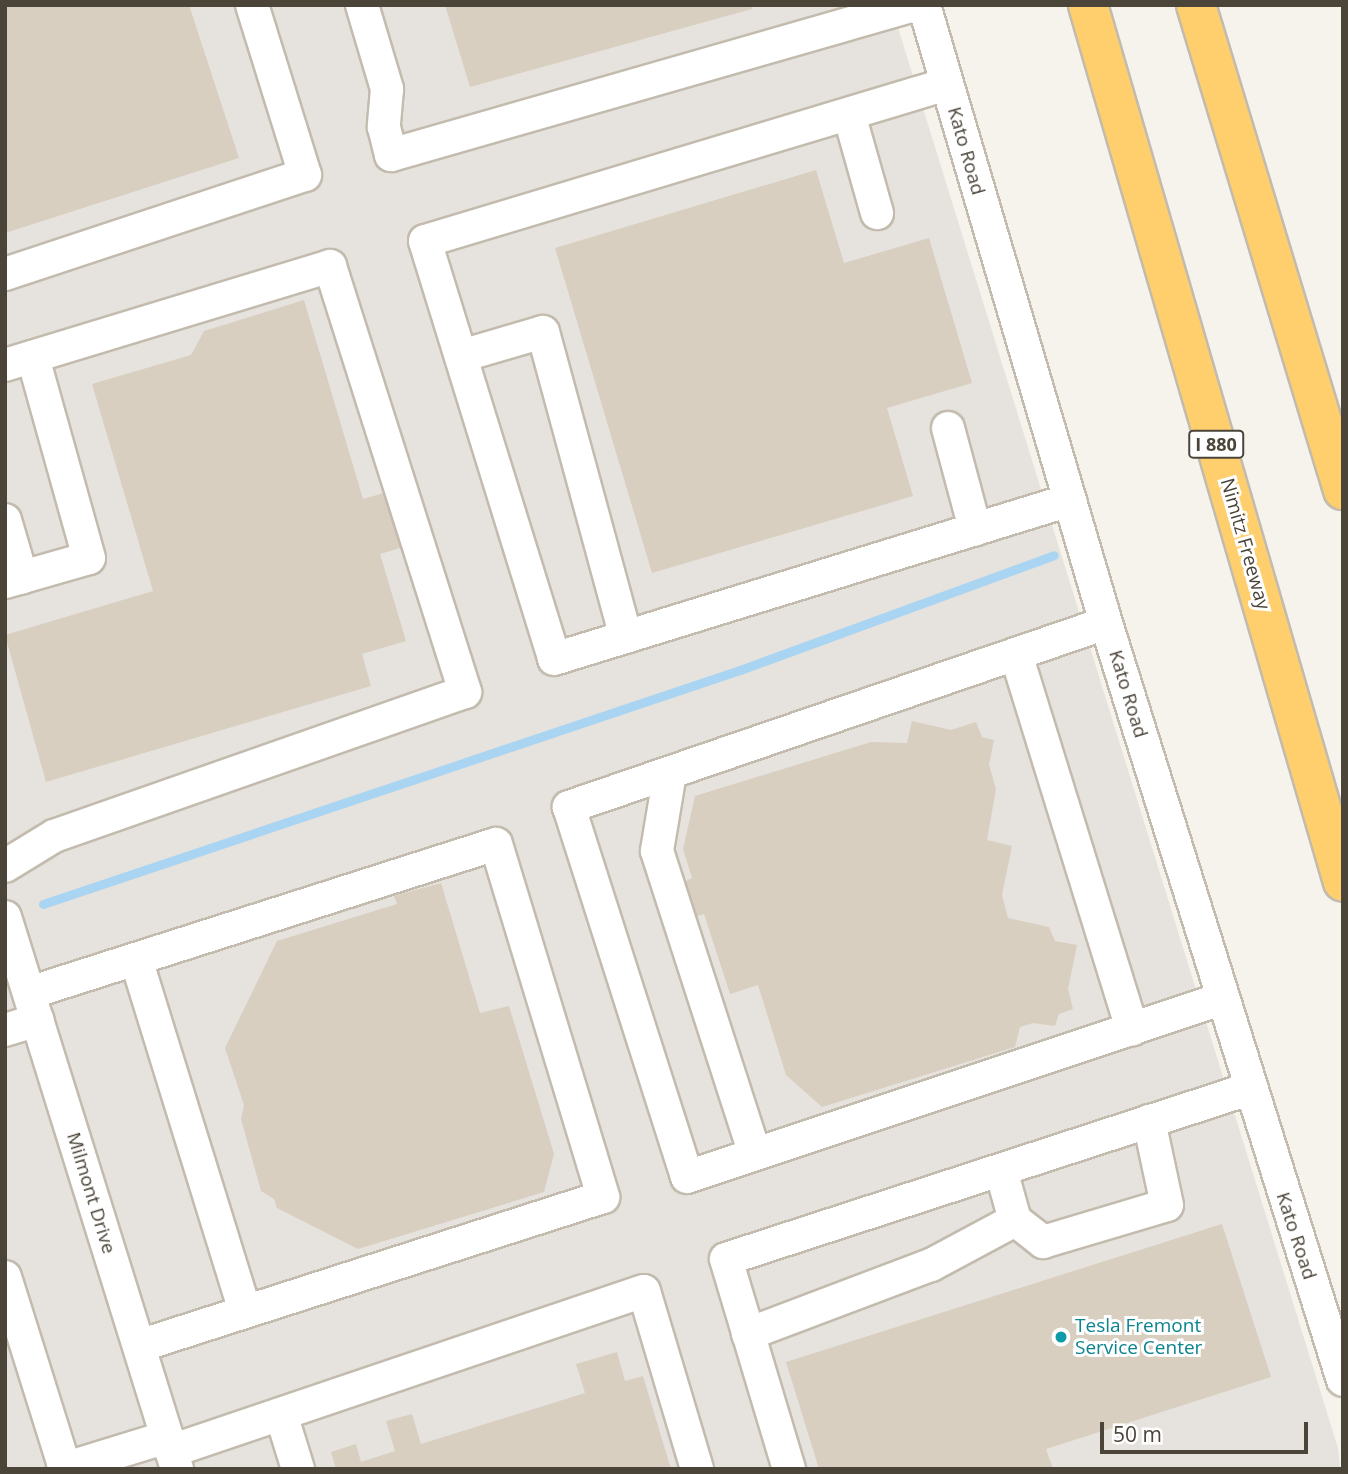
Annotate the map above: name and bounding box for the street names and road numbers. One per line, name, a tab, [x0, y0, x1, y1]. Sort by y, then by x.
street label: Kato Road	[943, 104, 989, 198]
road number: I 880	[1188, 430, 1244, 458]
street label: Nimitz Freeway	[1215, 476, 1275, 612]
street label: Kato Road	[1104, 647, 1152, 741]
street label: Milmont Drive	[62, 1130, 120, 1256]
street label: Kato Road	[1271, 1189, 1321, 1283]

